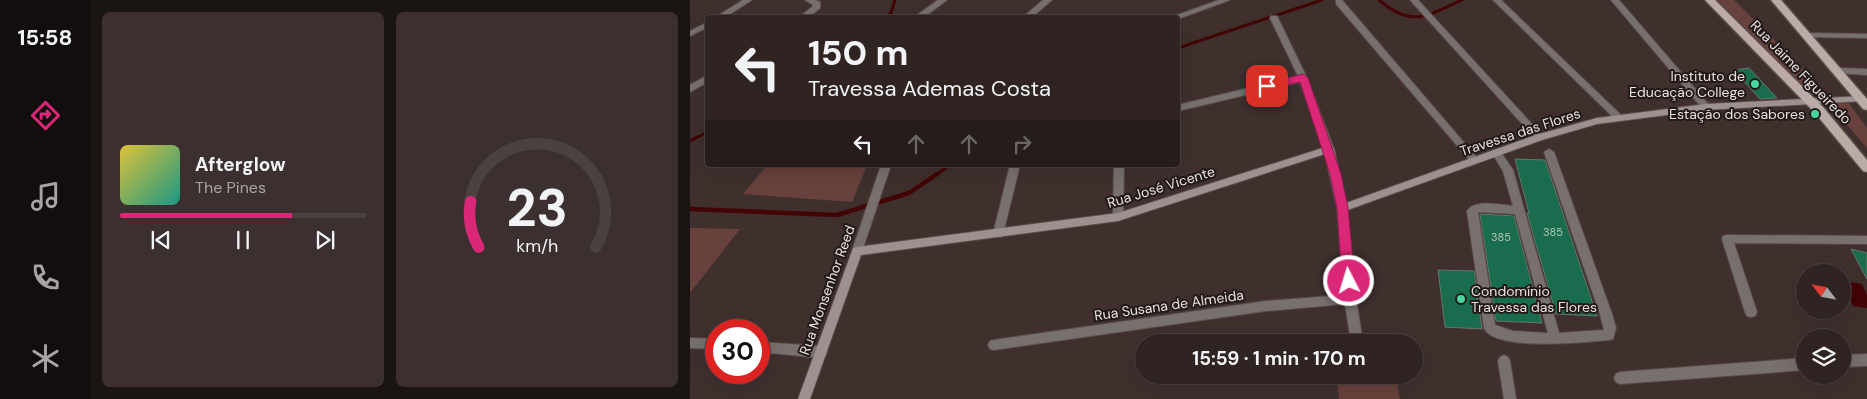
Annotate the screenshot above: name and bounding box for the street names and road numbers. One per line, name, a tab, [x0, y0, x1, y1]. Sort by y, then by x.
street label: Rua Jaime Figueiredo	[1747, 16, 1855, 128]
street label: Travessa das Flores	[1457, 104, 1583, 160]
street label: Rua José Vicente	[1105, 162, 1217, 212]
street label: Rua Monsenhor Reed	[795, 223, 859, 357]
street label: Rua Susana de Almeida	[1093, 286, 1245, 324]

